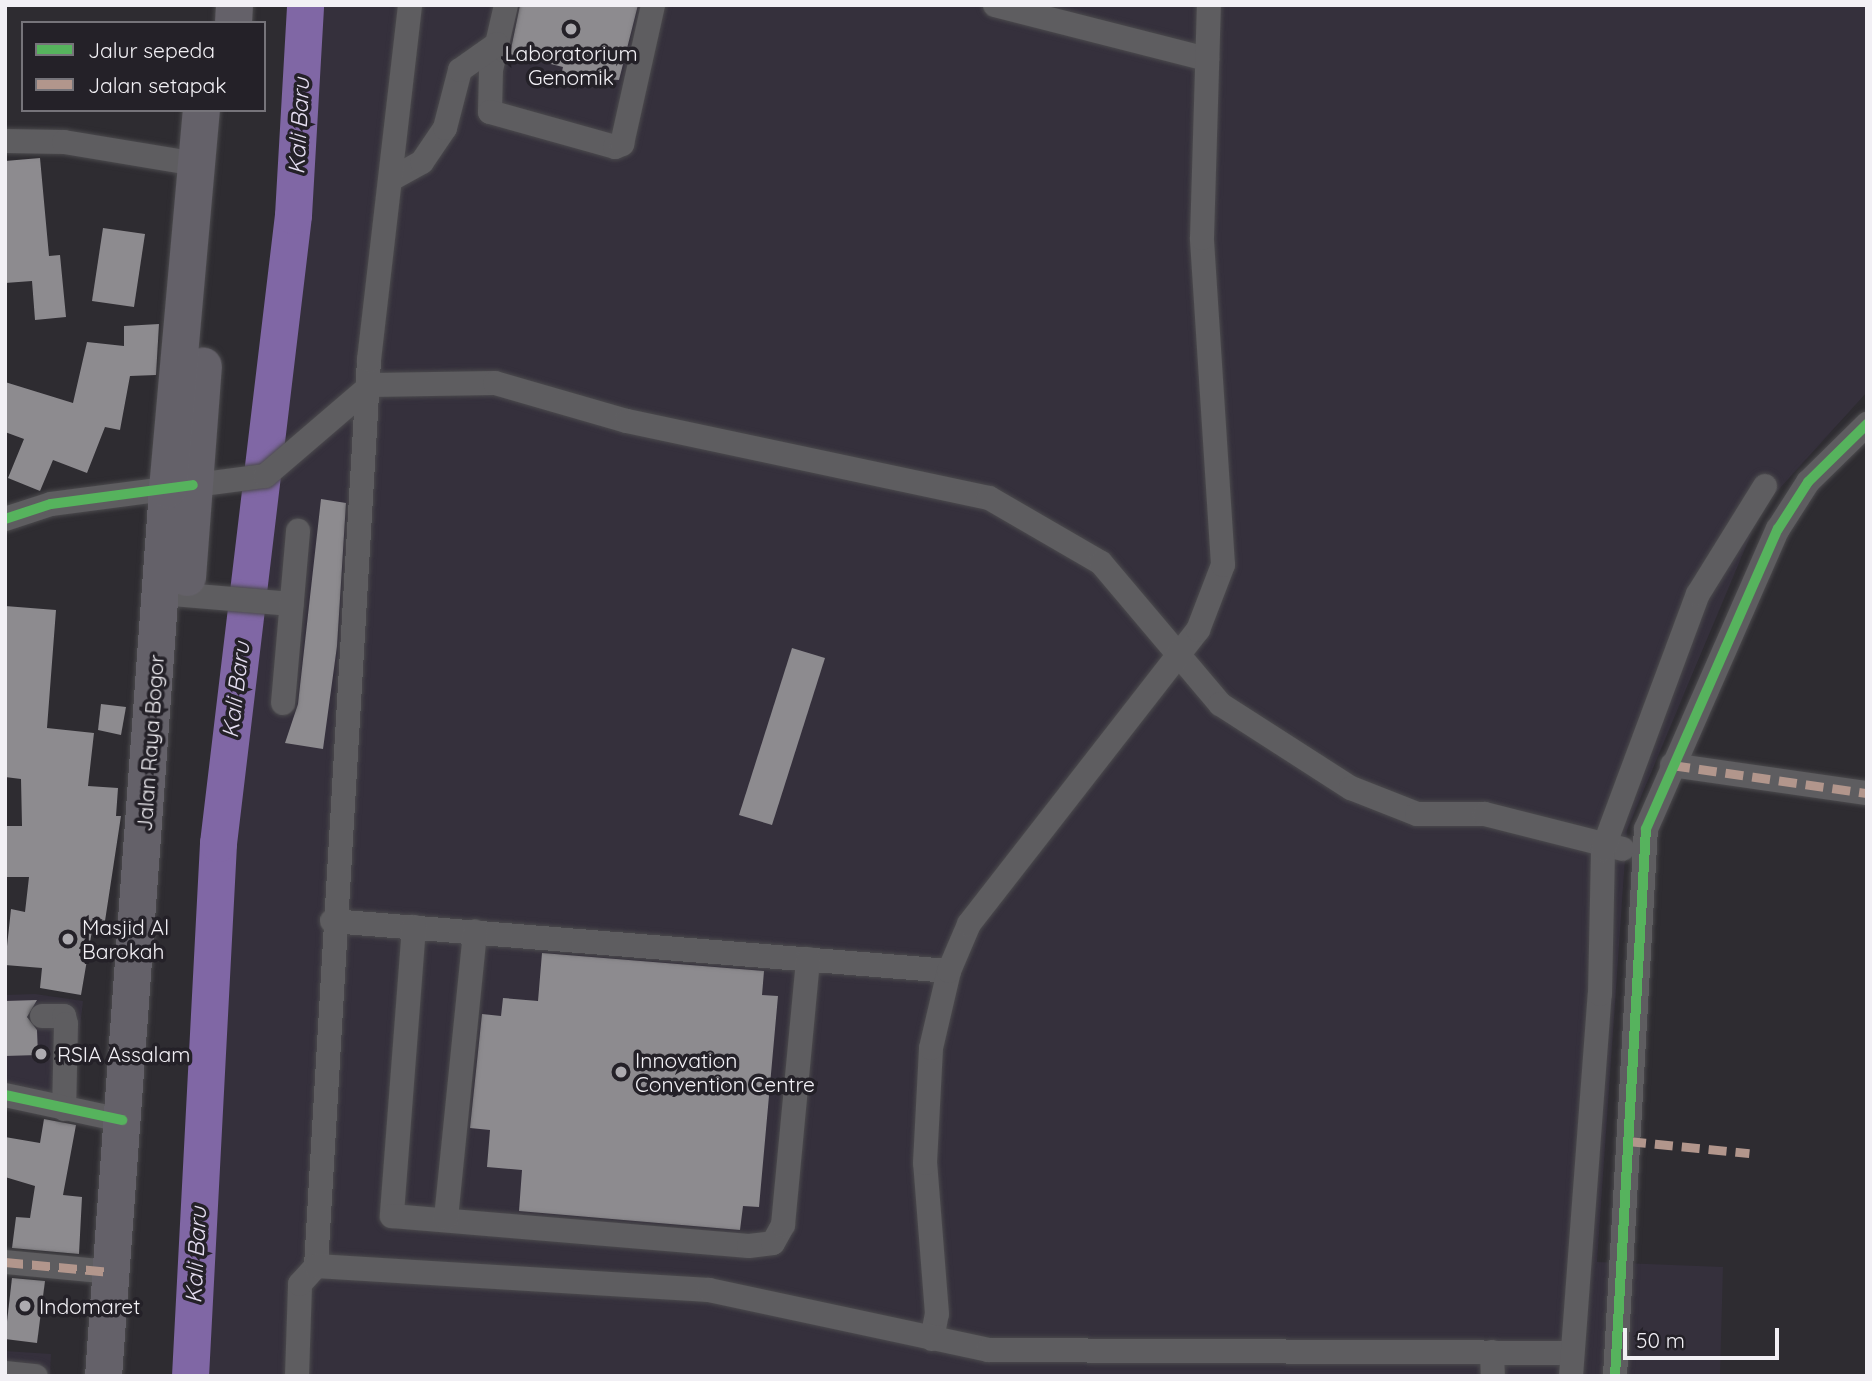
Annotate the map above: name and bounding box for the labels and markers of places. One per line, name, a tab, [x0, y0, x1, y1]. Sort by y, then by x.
marker: Laboratorium Genomik	[563, 21, 579, 37]
place label: Laboratorium Genomik	[504, 40, 638, 90]
place label: Masjid Al Barokah	[82, 914, 169, 964]
marker: Masjid Al Barokah	[60, 931, 76, 947]
place label: RSIA Assalam	[57, 1041, 190, 1067]
marker: RSIA Assalam	[31, 1044, 51, 1064]
place label: Innovation Convention Centre	[635, 1047, 815, 1097]
marker: Innovation Convention Centre	[613, 1064, 629, 1080]
place label: Indomaret	[39, 1293, 140, 1319]
marker: Indomaret	[17, 1298, 33, 1314]

